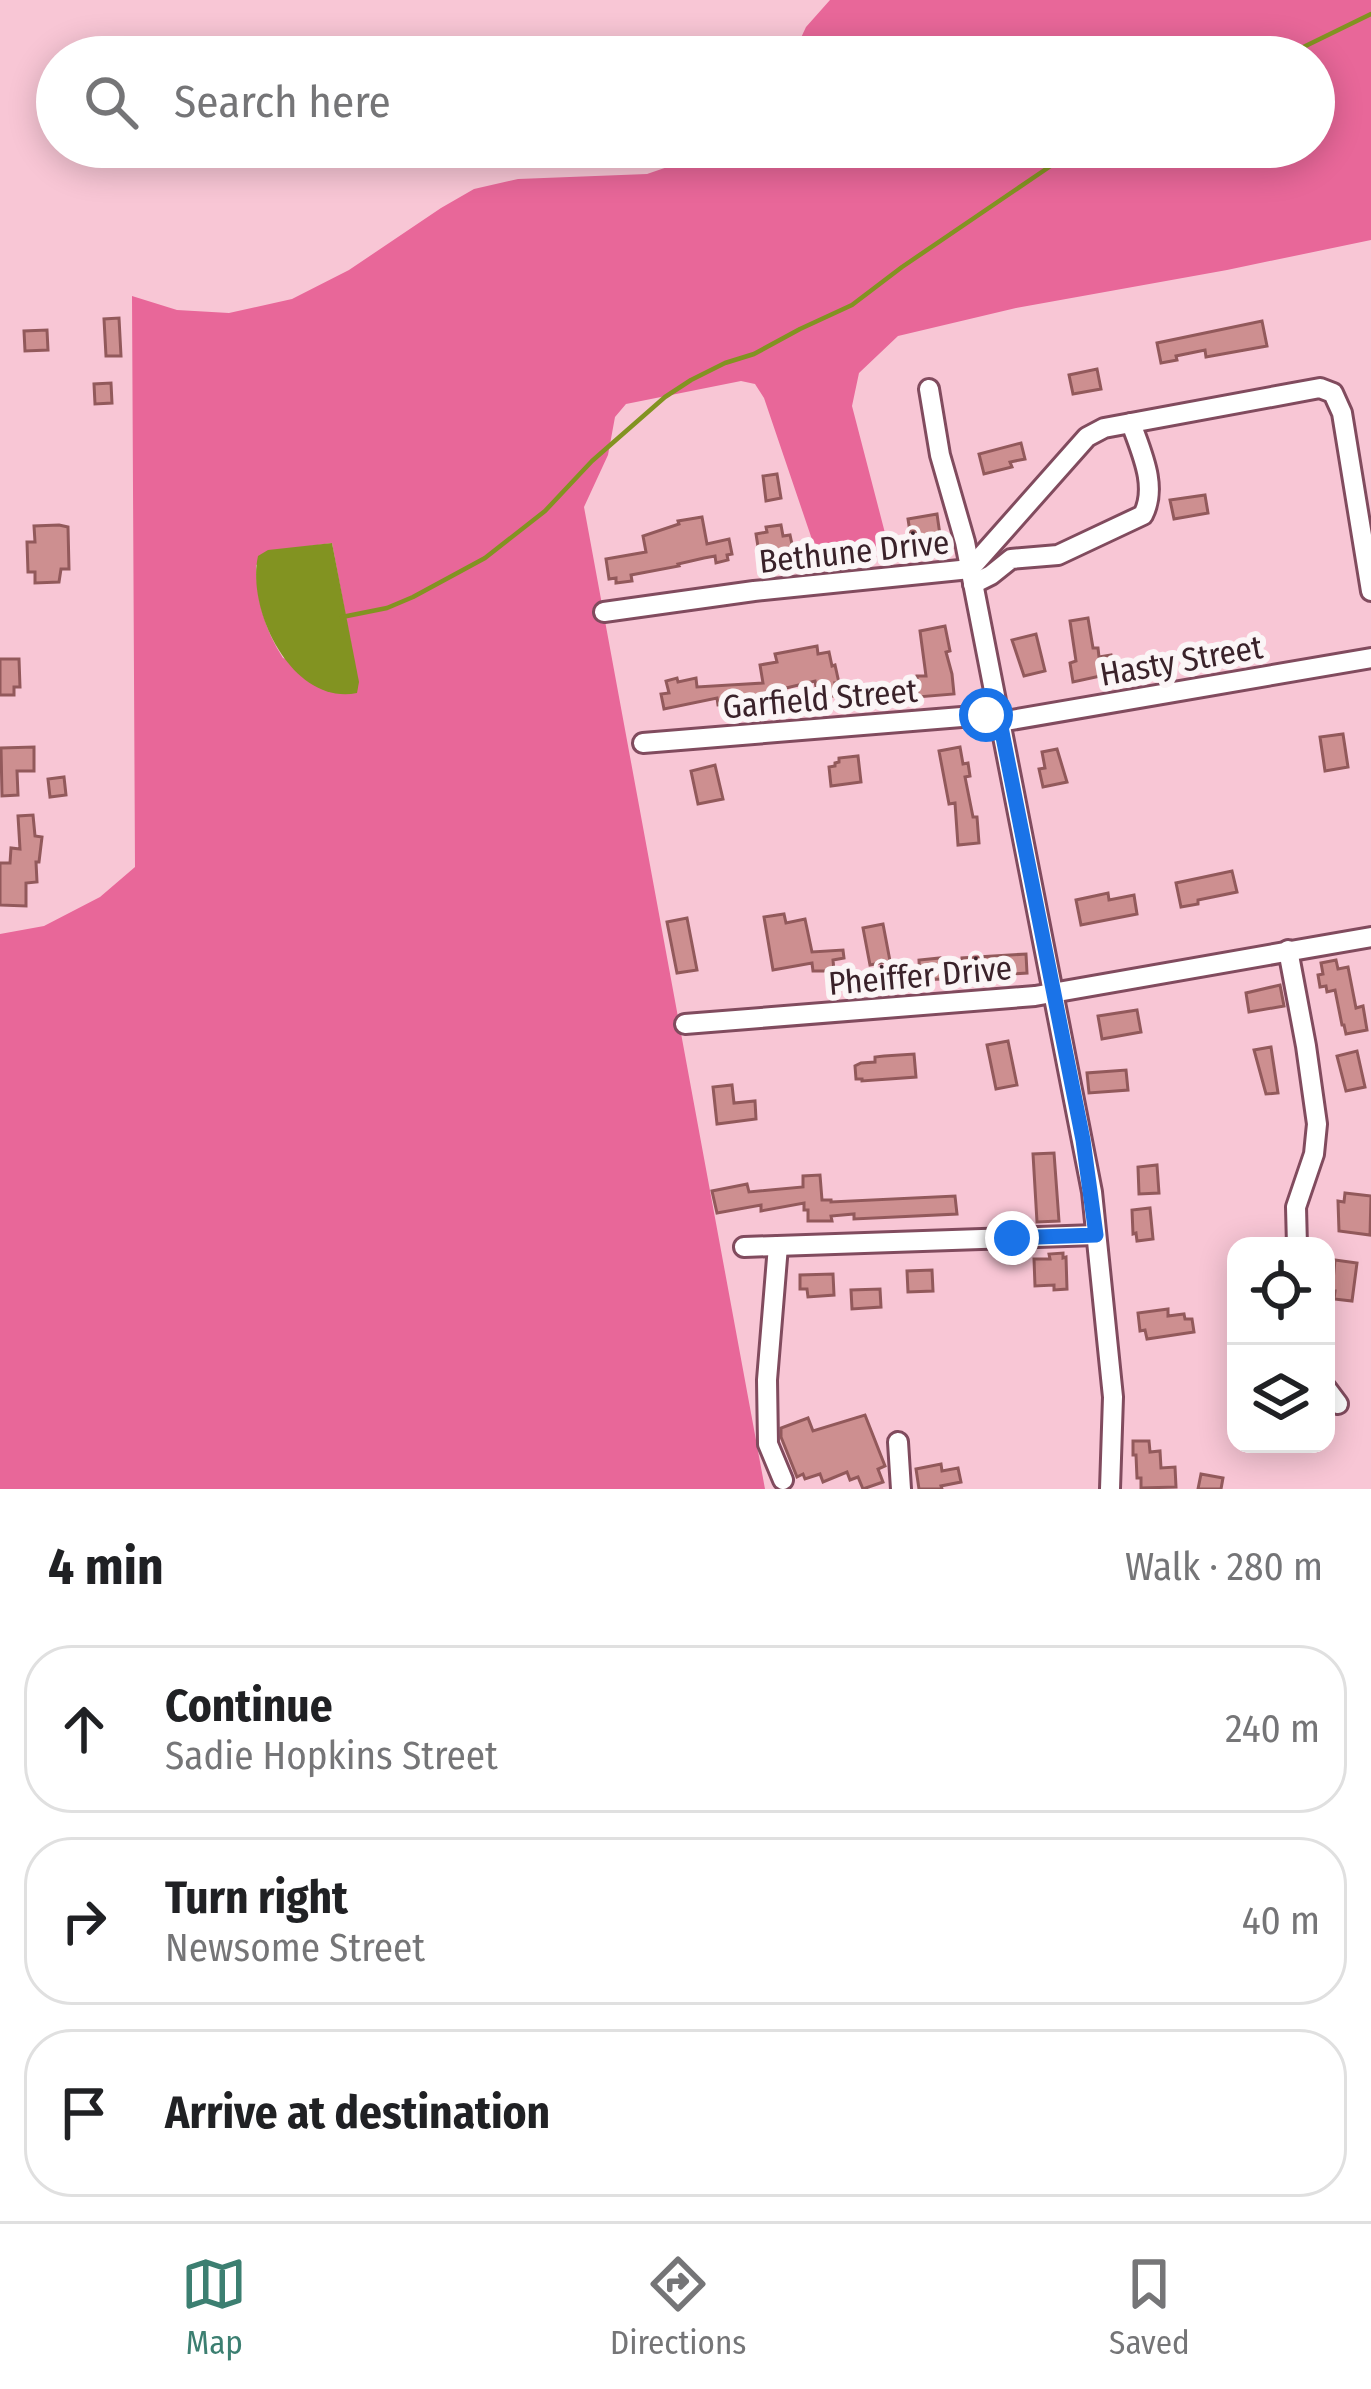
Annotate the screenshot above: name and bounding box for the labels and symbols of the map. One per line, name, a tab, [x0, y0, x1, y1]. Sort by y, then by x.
street label: Bethune Drive	[757, 522, 951, 582]
street label: Hasty Street	[1097, 627, 1266, 695]
street label: Garfield Street	[721, 671, 919, 727]
route start	[959, 688, 1013, 742]
street label: Pheiffer Drive	[827, 948, 1013, 1004]
route end	[985, 1211, 1039, 1265]

